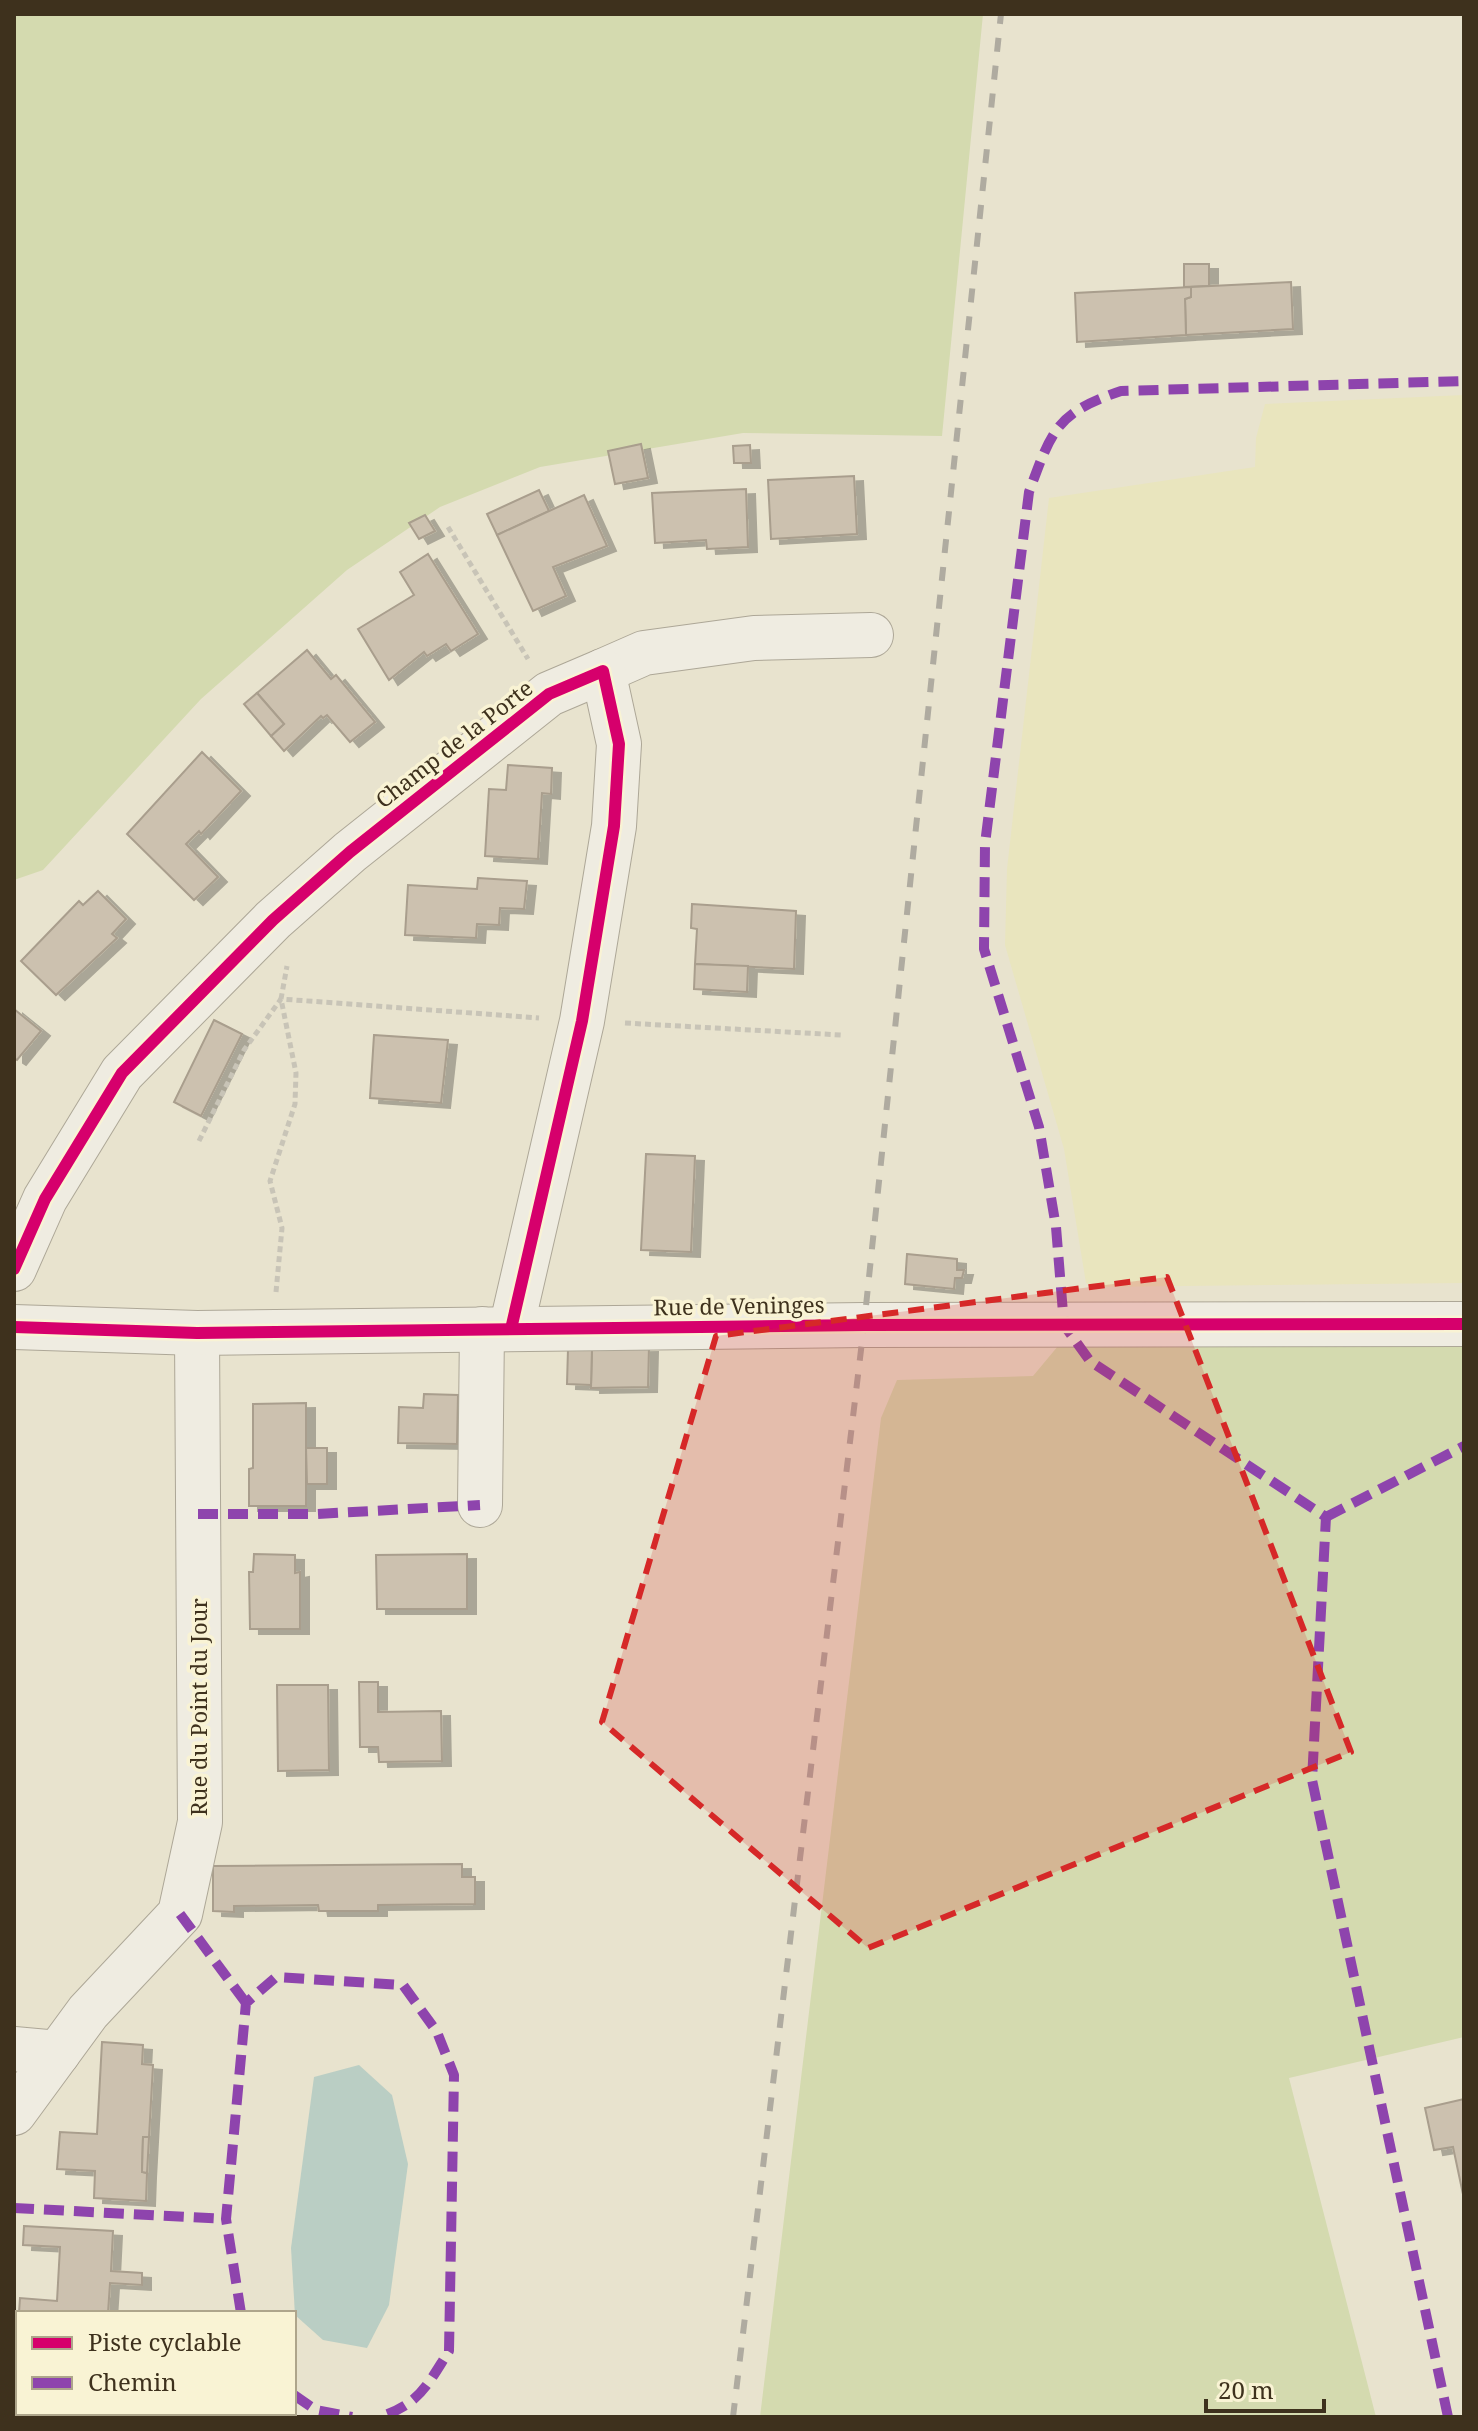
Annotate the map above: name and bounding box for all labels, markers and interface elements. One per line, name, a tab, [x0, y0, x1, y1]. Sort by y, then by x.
street label: Champ de la Porte	[369, 672, 538, 814]
street label: Rue de Veninges	[653, 1289, 825, 1321]
street label: Rue du Point du Jour	[183, 1597, 213, 1816]
legend	[16, 2311, 296, 2415]
text: Piste cyclable	[88, 2325, 242, 2358]
scale bar	[1206, 2363, 1324, 2413]
text: Chemin	[88, 2365, 177, 2398]
text: 20 m	[1218, 2373, 1274, 2406]

